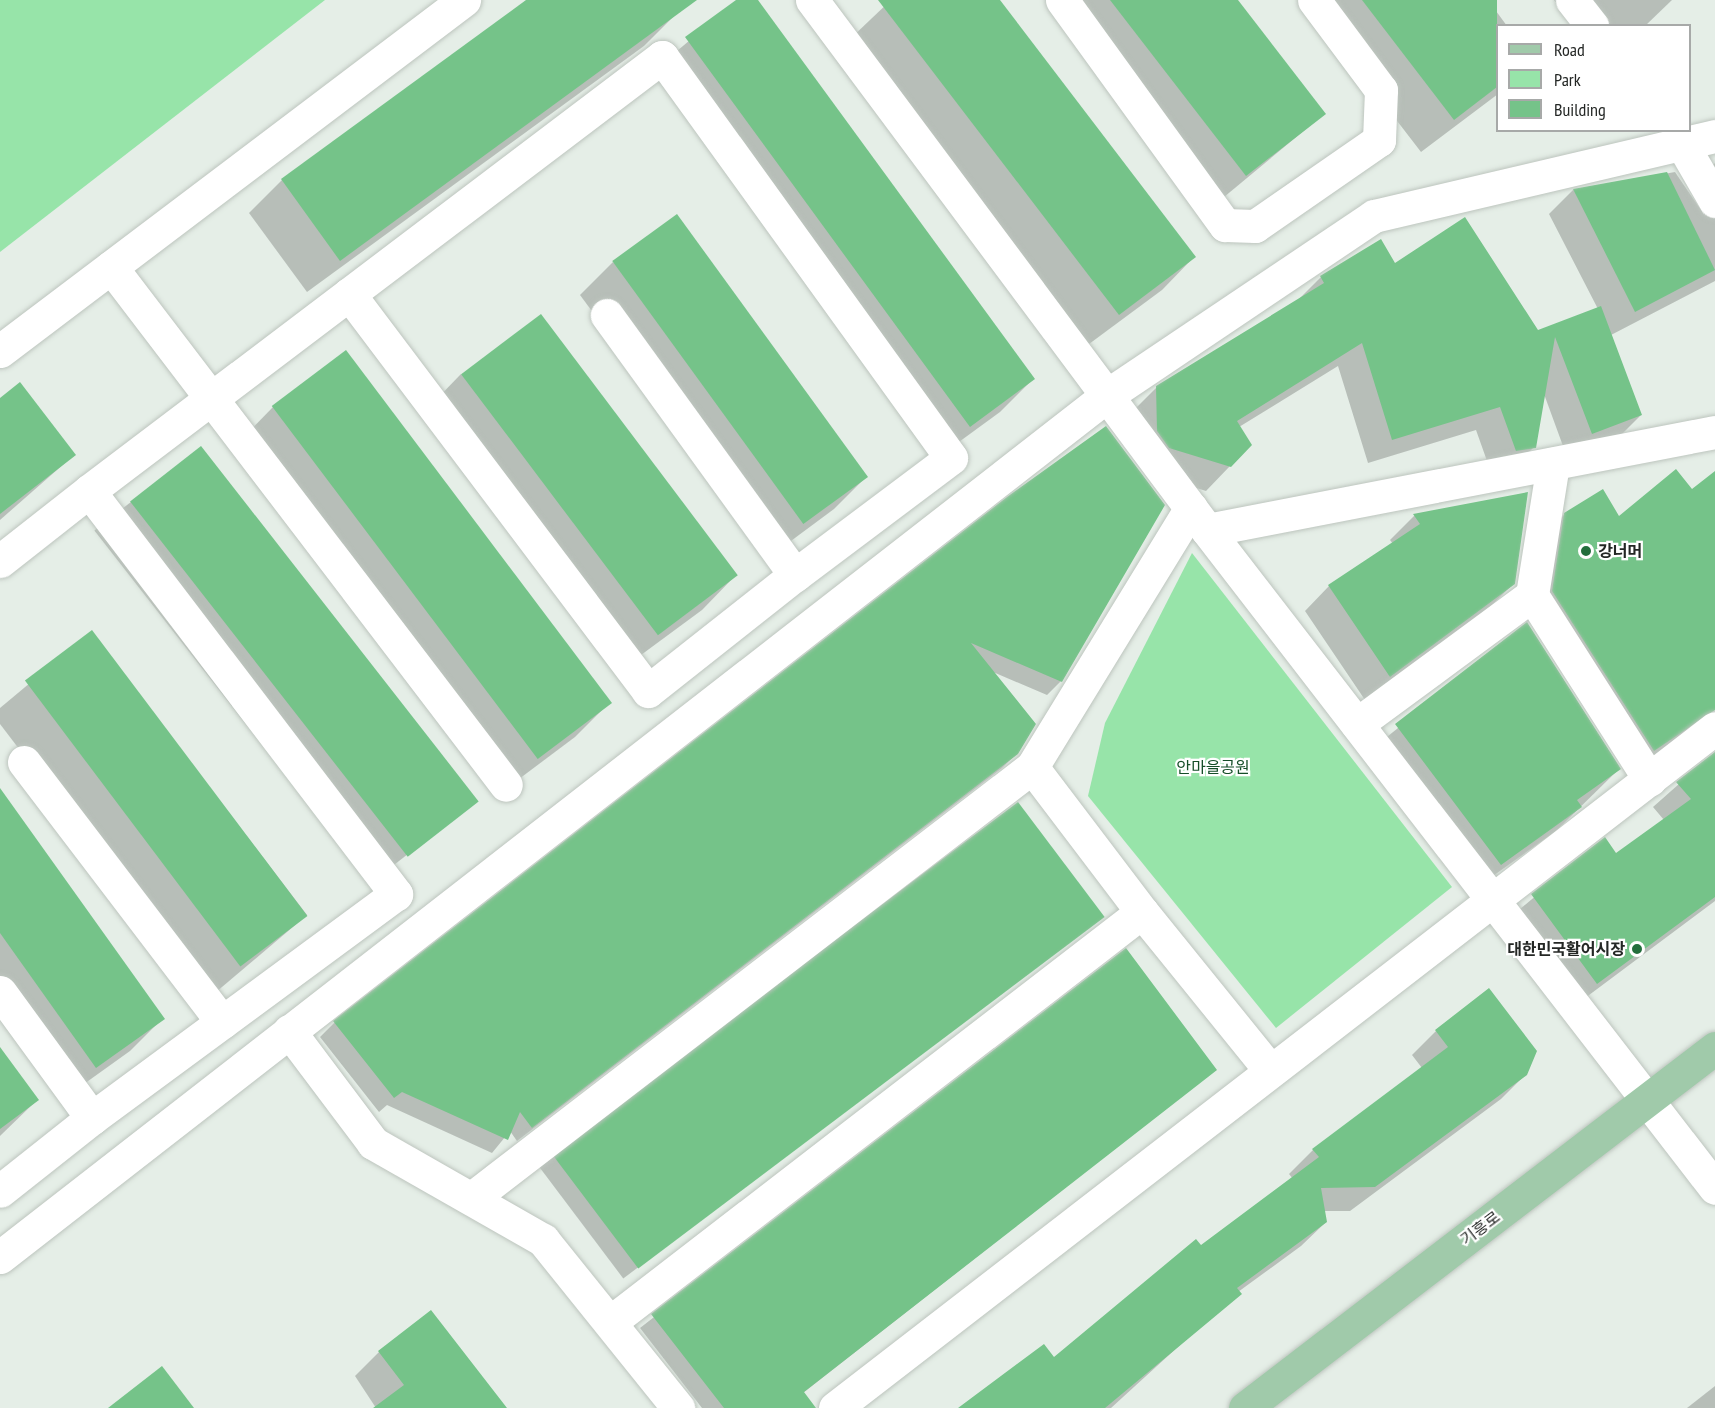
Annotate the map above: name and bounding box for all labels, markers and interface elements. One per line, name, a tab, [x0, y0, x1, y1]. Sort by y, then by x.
legend	[1496, 24, 1691, 132]
text: Road	[1554, 38, 1585, 61]
text: Park	[1554, 68, 1581, 91]
text: Building	[1554, 98, 1606, 121]
place label: 강너머	[1598, 541, 1642, 561]
marker: 강너머	[1579, 544, 1593, 558]
park label: 안마을공원	[1176, 757, 1250, 777]
place label: 대한민국활어시장	[1507, 939, 1625, 959]
marker: 대한민국활어시장	[1630, 942, 1644, 956]
street label: 기흥로	[1457, 1207, 1503, 1249]

